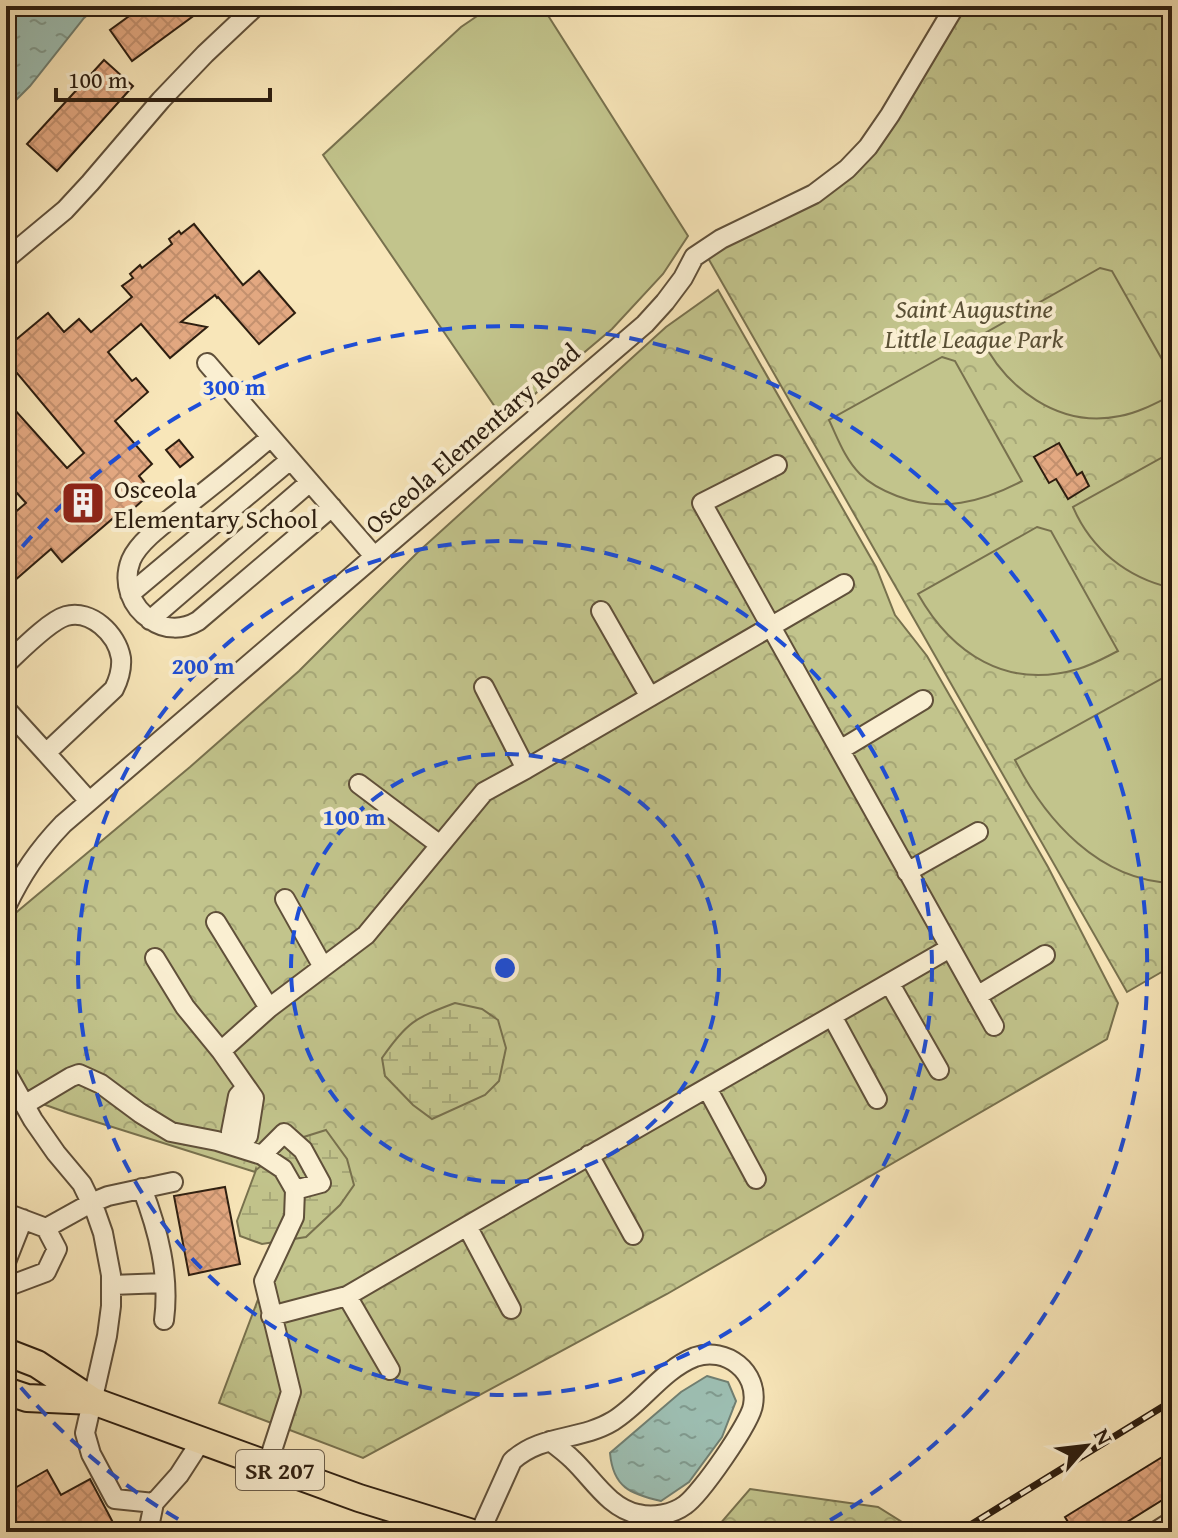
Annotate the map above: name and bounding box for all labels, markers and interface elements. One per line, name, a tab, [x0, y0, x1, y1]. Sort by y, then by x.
scale bar	[56, 52, 270, 102]
text: 100 m	[68, 62, 128, 97]
park label: Saint Augustine Little League Park	[884, 289, 1063, 358]
street label: Osceola Elementary Road	[356, 333, 588, 543]
text: 300 m	[202, 369, 266, 404]
place label: Osceola Elementary School	[114, 469, 318, 538]
building icon: Osceola Elementary School	[59, 479, 107, 527]
text: 200 m	[171, 648, 235, 683]
text: 100 m	[322, 799, 386, 834]
centre of rings	[491, 954, 519, 982]
north arrow	[1046, 1406, 1126, 1486]
text: N	[1086, 1423, 1121, 1451]
road number: SR 207	[236, 1450, 324, 1490]

